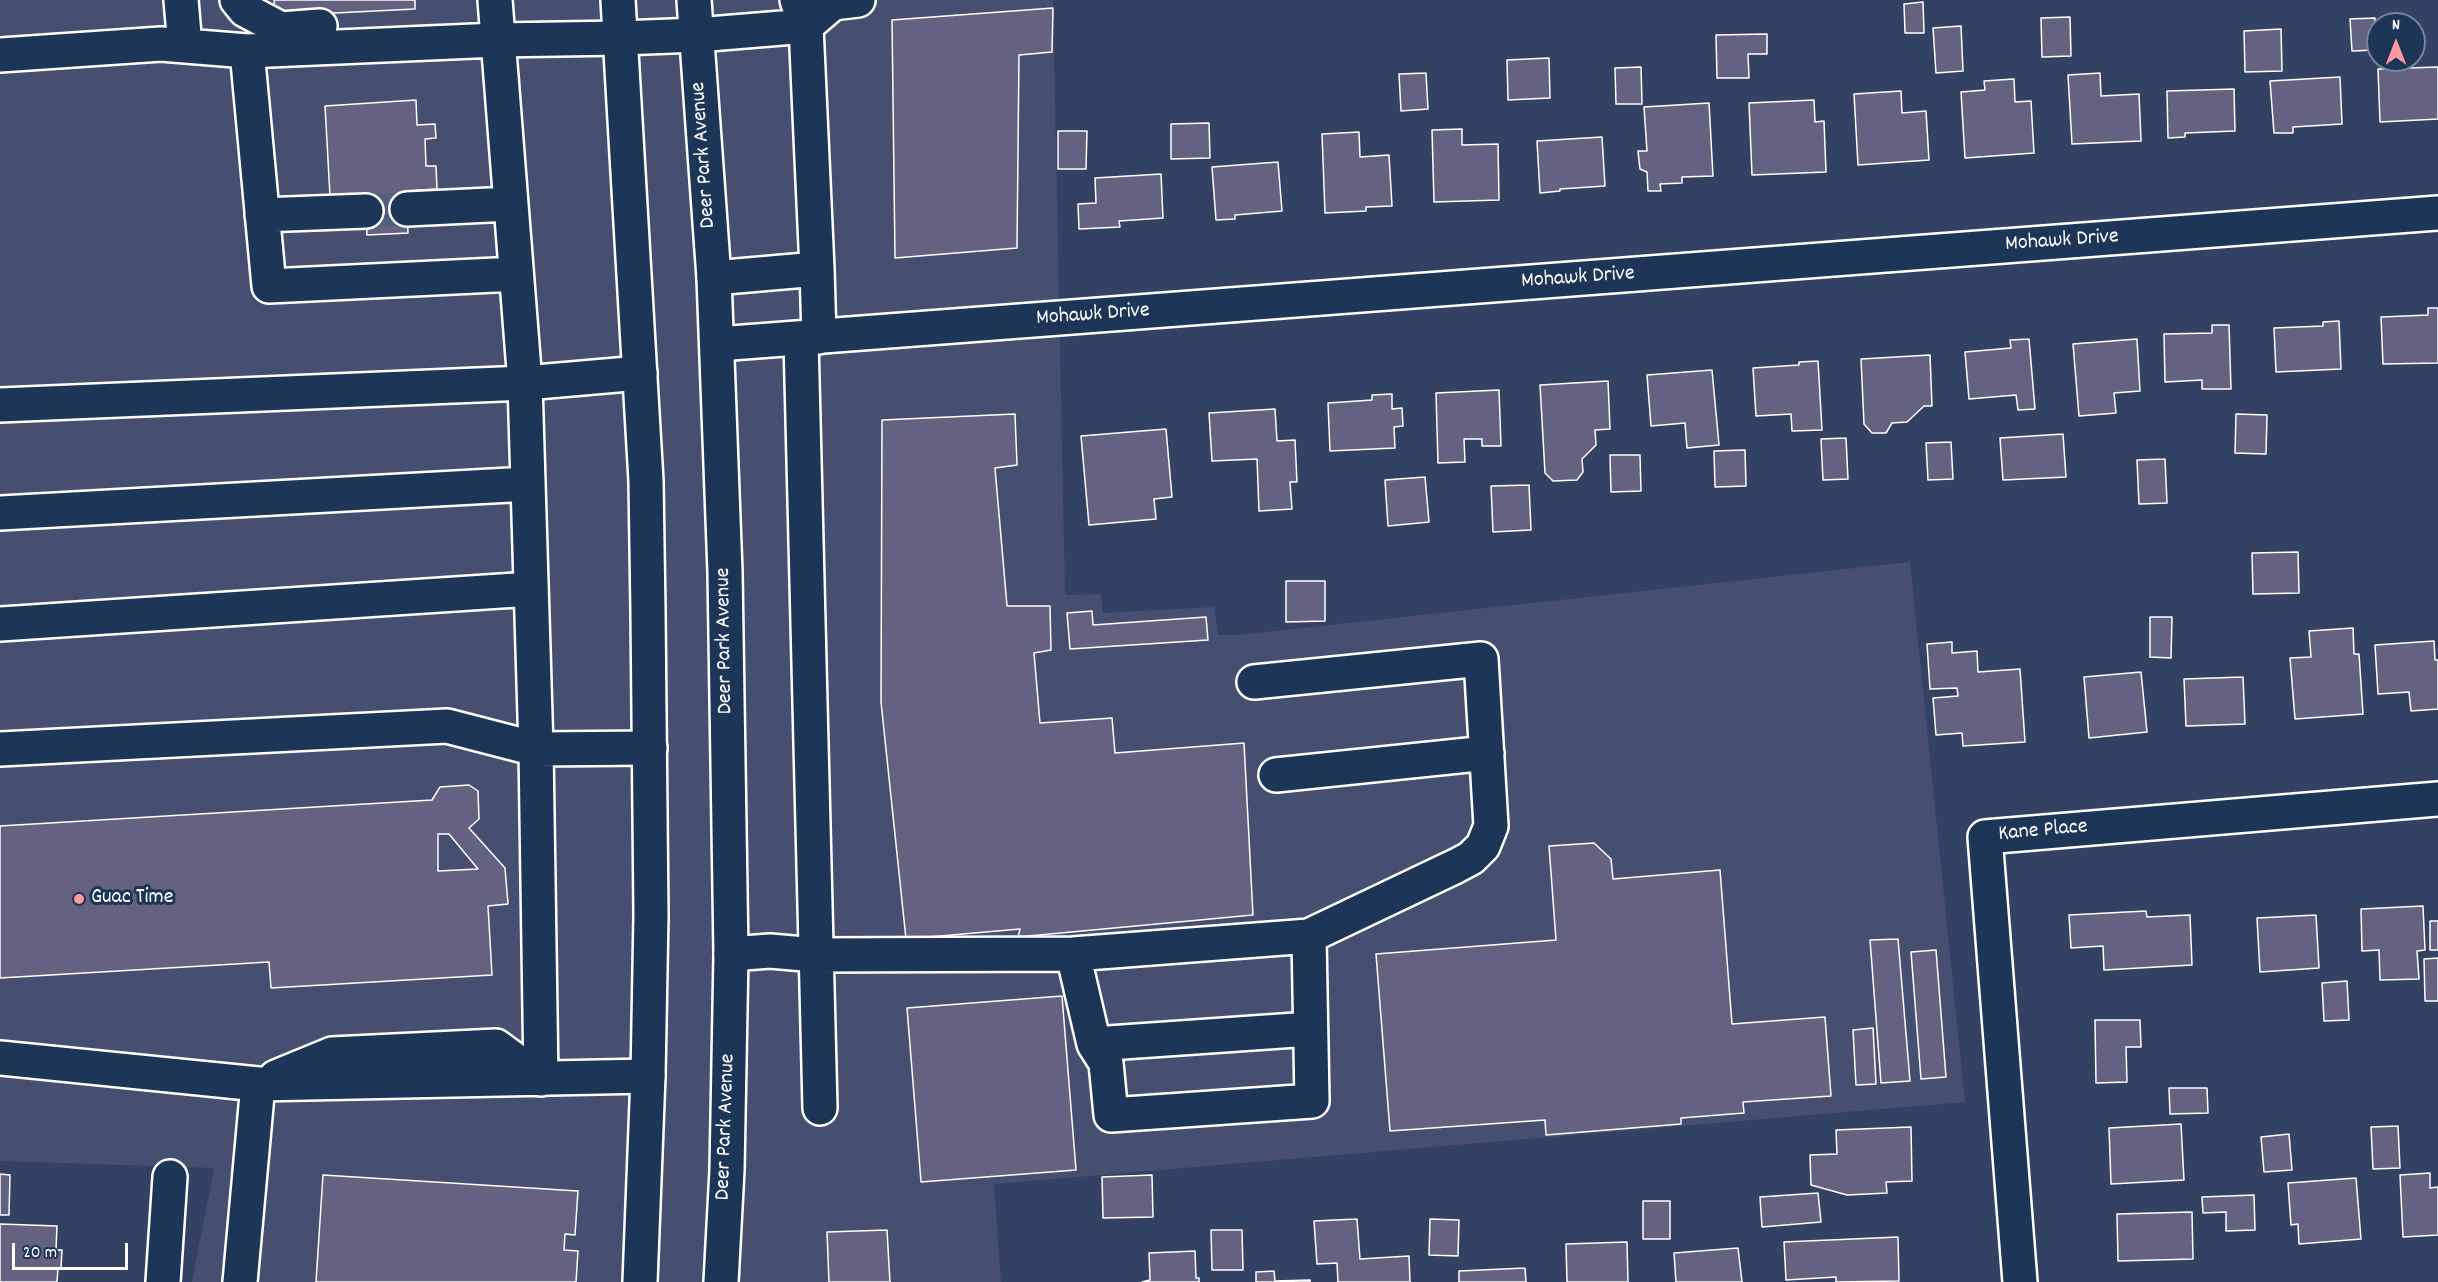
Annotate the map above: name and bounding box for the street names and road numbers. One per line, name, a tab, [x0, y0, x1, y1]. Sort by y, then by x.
street label: Deer Park Avenue	[687, 81, 723, 229]
street label: Mohawk Drive	[2004, 225, 2120, 259]
street label: Mohawk Drive	[1520, 262, 1636, 296]
street label: Mohawk Drive	[1035, 299, 1151, 333]
street label: Deer Park Avenue	[712, 567, 740, 715]
street label: Kane Place	[1997, 815, 2089, 849]
street label: Deer Park Avenue	[711, 1053, 743, 1201]

